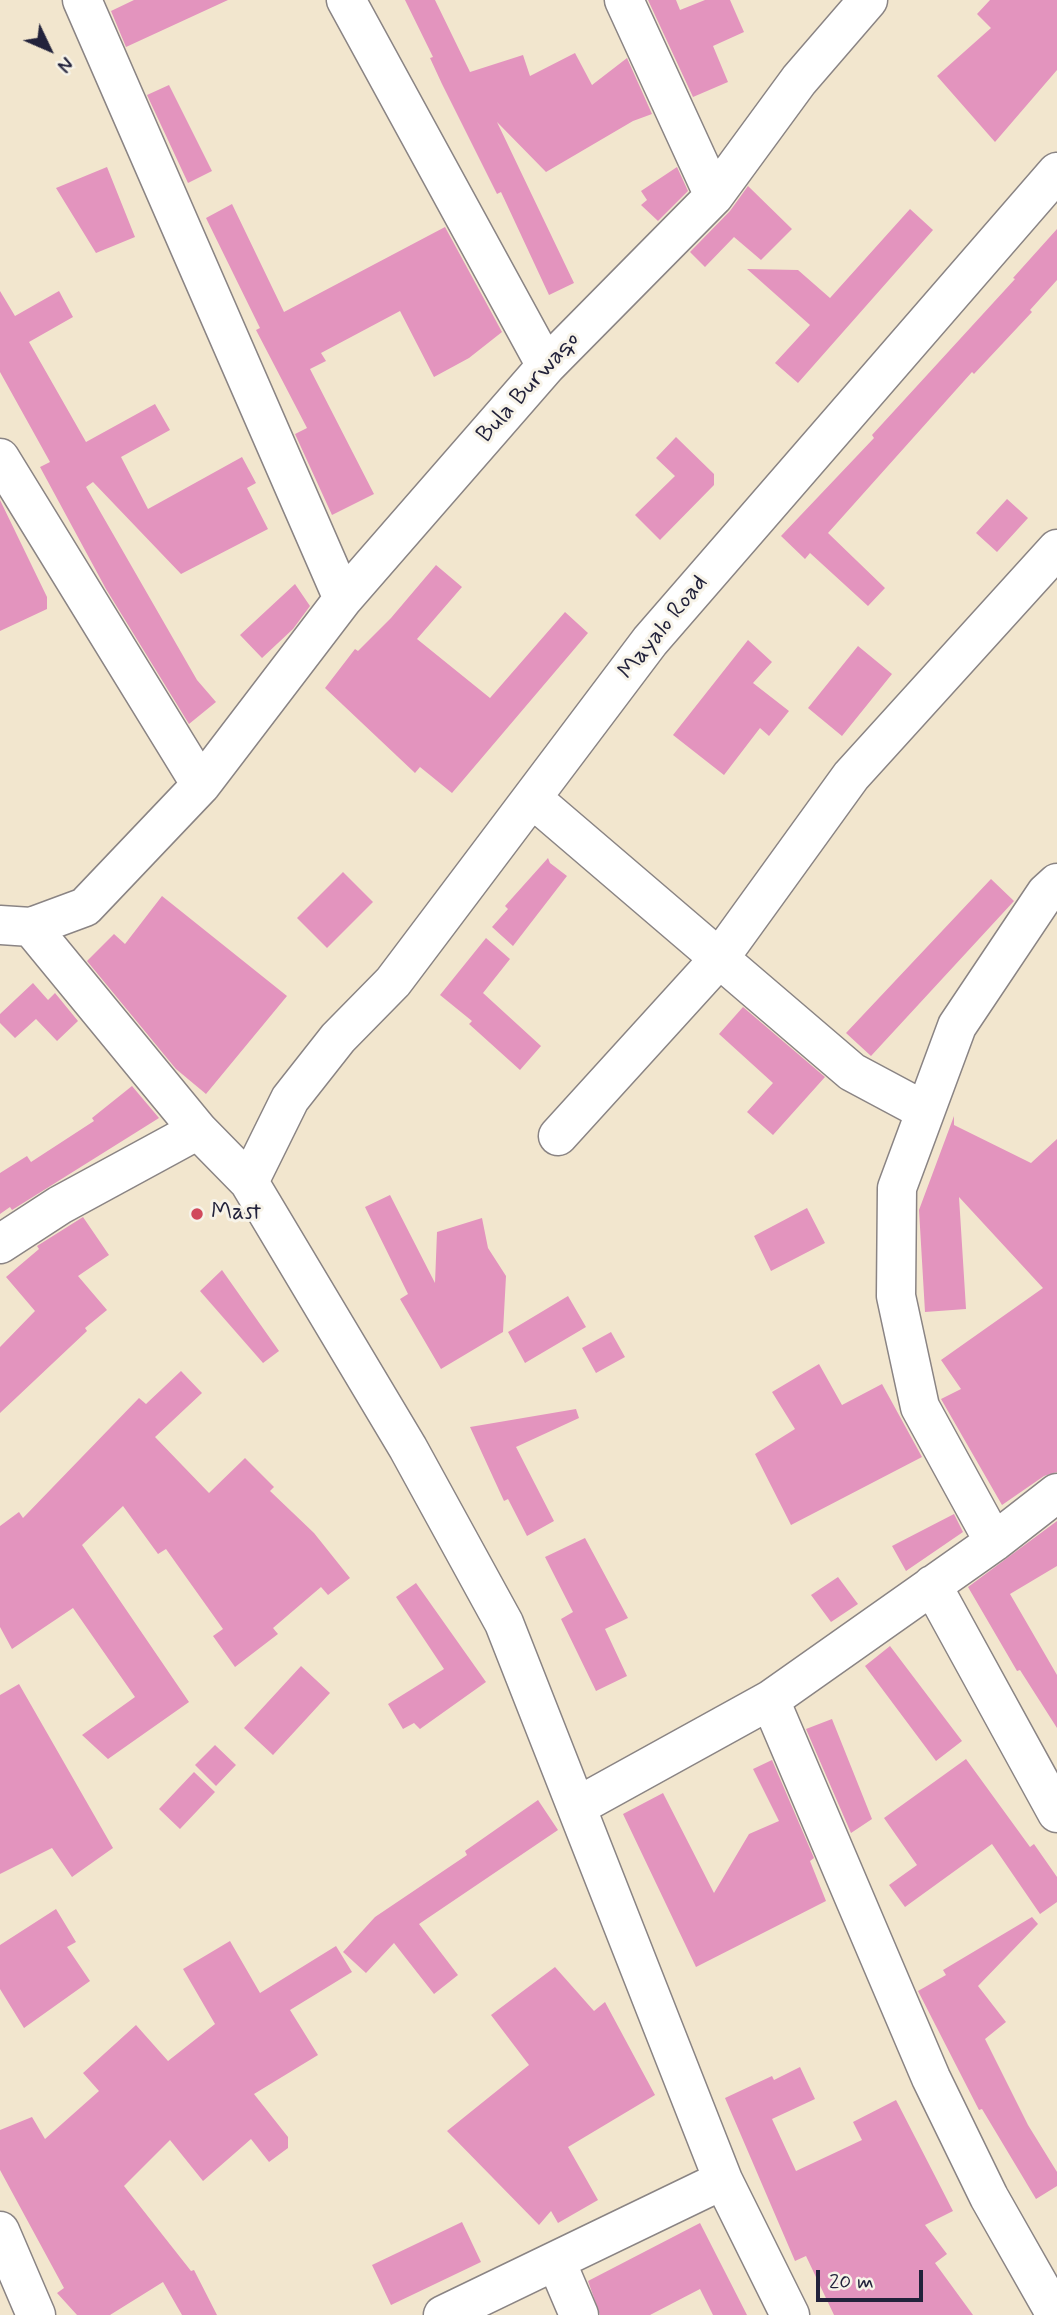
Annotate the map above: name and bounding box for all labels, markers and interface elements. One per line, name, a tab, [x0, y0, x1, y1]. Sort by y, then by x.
north arrow	[14, 14, 84, 84]
text: N	[51, 51, 78, 77]
street label: Bula Burwaqo	[472, 326, 586, 450]
street label: Mayalo Road	[613, 570, 715, 686]
place label: Mast	[211, 1200, 261, 1228]
marker: Mast	[189, 1206, 205, 1222]
scale bar	[819, 2256, 926, 2300]
text: 20 m	[829, 2268, 874, 2296]

